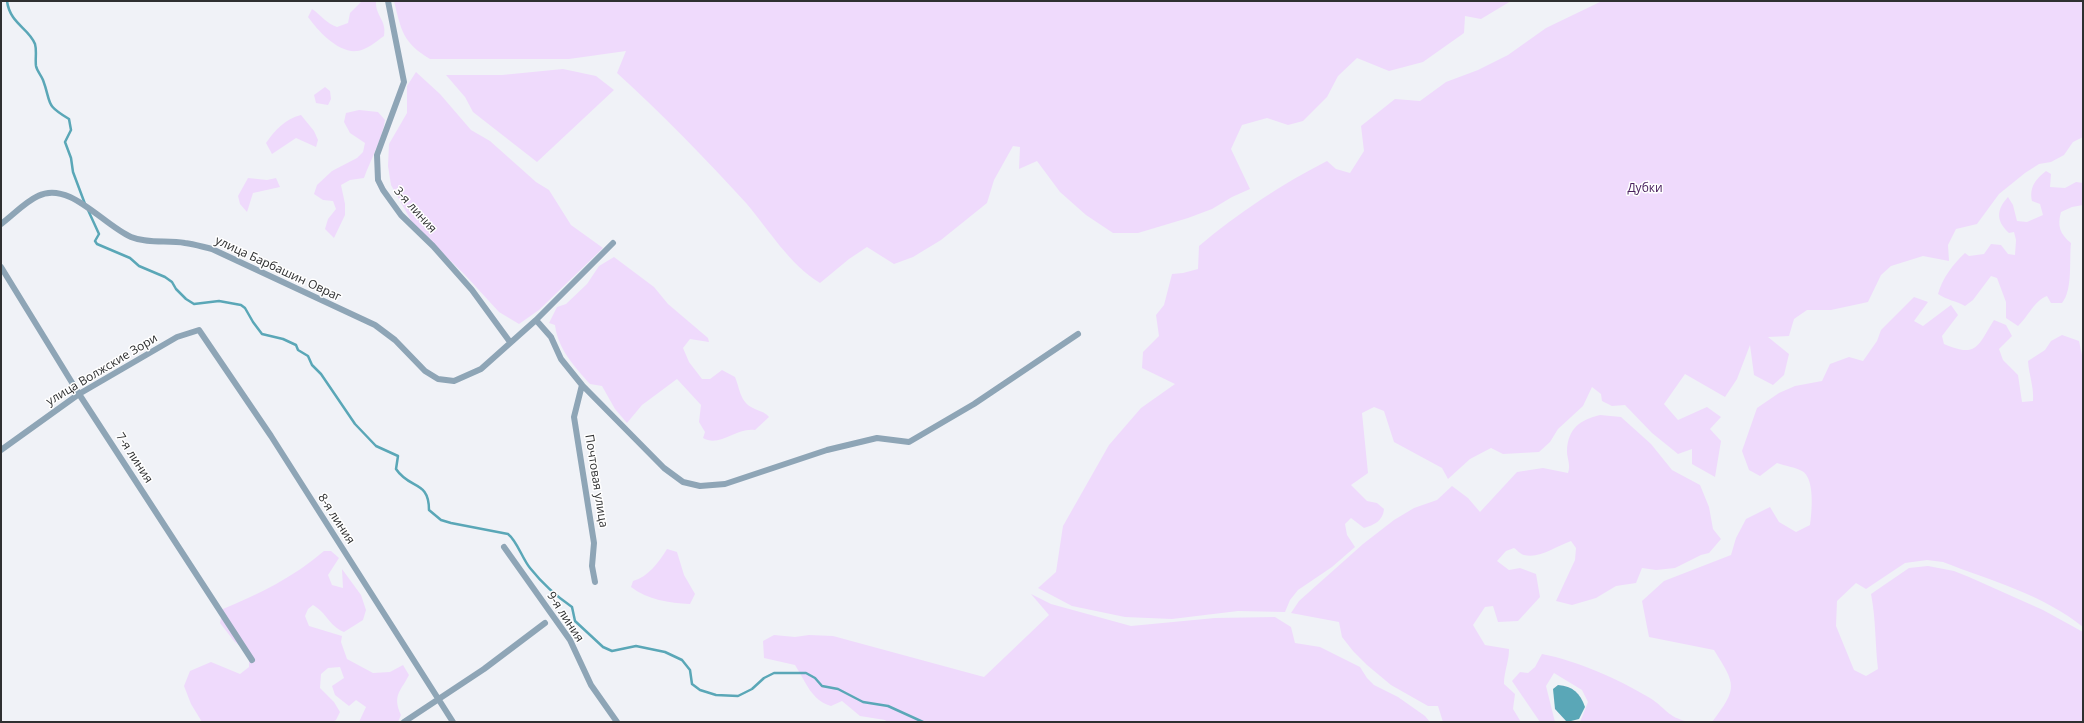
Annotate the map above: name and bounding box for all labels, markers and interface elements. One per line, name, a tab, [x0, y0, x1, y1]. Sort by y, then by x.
park label: Дубки	[1627, 182, 1663, 196]
street label: 3-я линия	[391, 184, 439, 236]
street label: улица Барбашин Овраг	[213, 233, 343, 305]
street label: улица Волжские Зори	[44, 331, 160, 409]
street label: 7-я линия	[112, 430, 156, 486]
street label: Почтовая улица	[582, 433, 610, 529]
street label: 8-я линия	[314, 491, 358, 547]
street label: 9-я линия	[543, 589, 587, 645]

